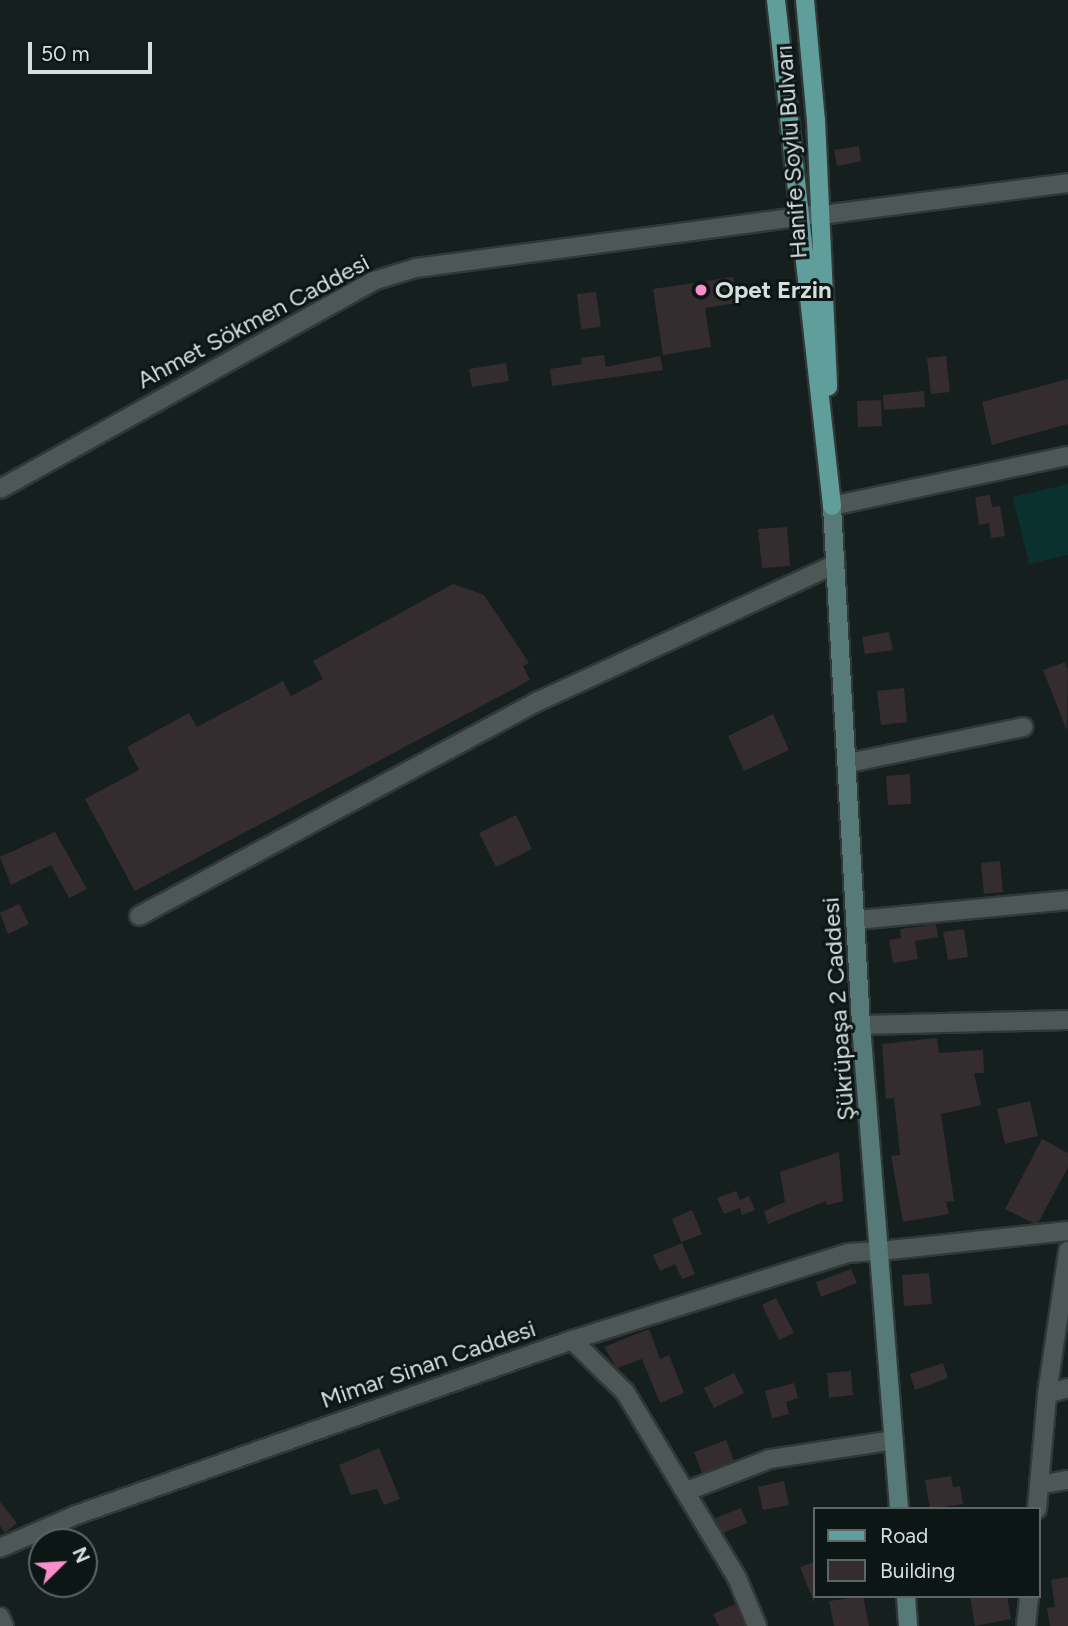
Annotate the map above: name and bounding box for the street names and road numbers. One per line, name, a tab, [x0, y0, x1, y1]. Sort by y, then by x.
street label: Hanife Soylu Bulvarı	[769, 44, 813, 260]
street label: Ahmet Sökmen Caddesi	[132, 248, 374, 394]
street label: Şükrüpaşa 2 Caddesi	[816, 896, 860, 1122]
street label: Mimar Sinan Caddesi	[317, 1314, 539, 1414]

